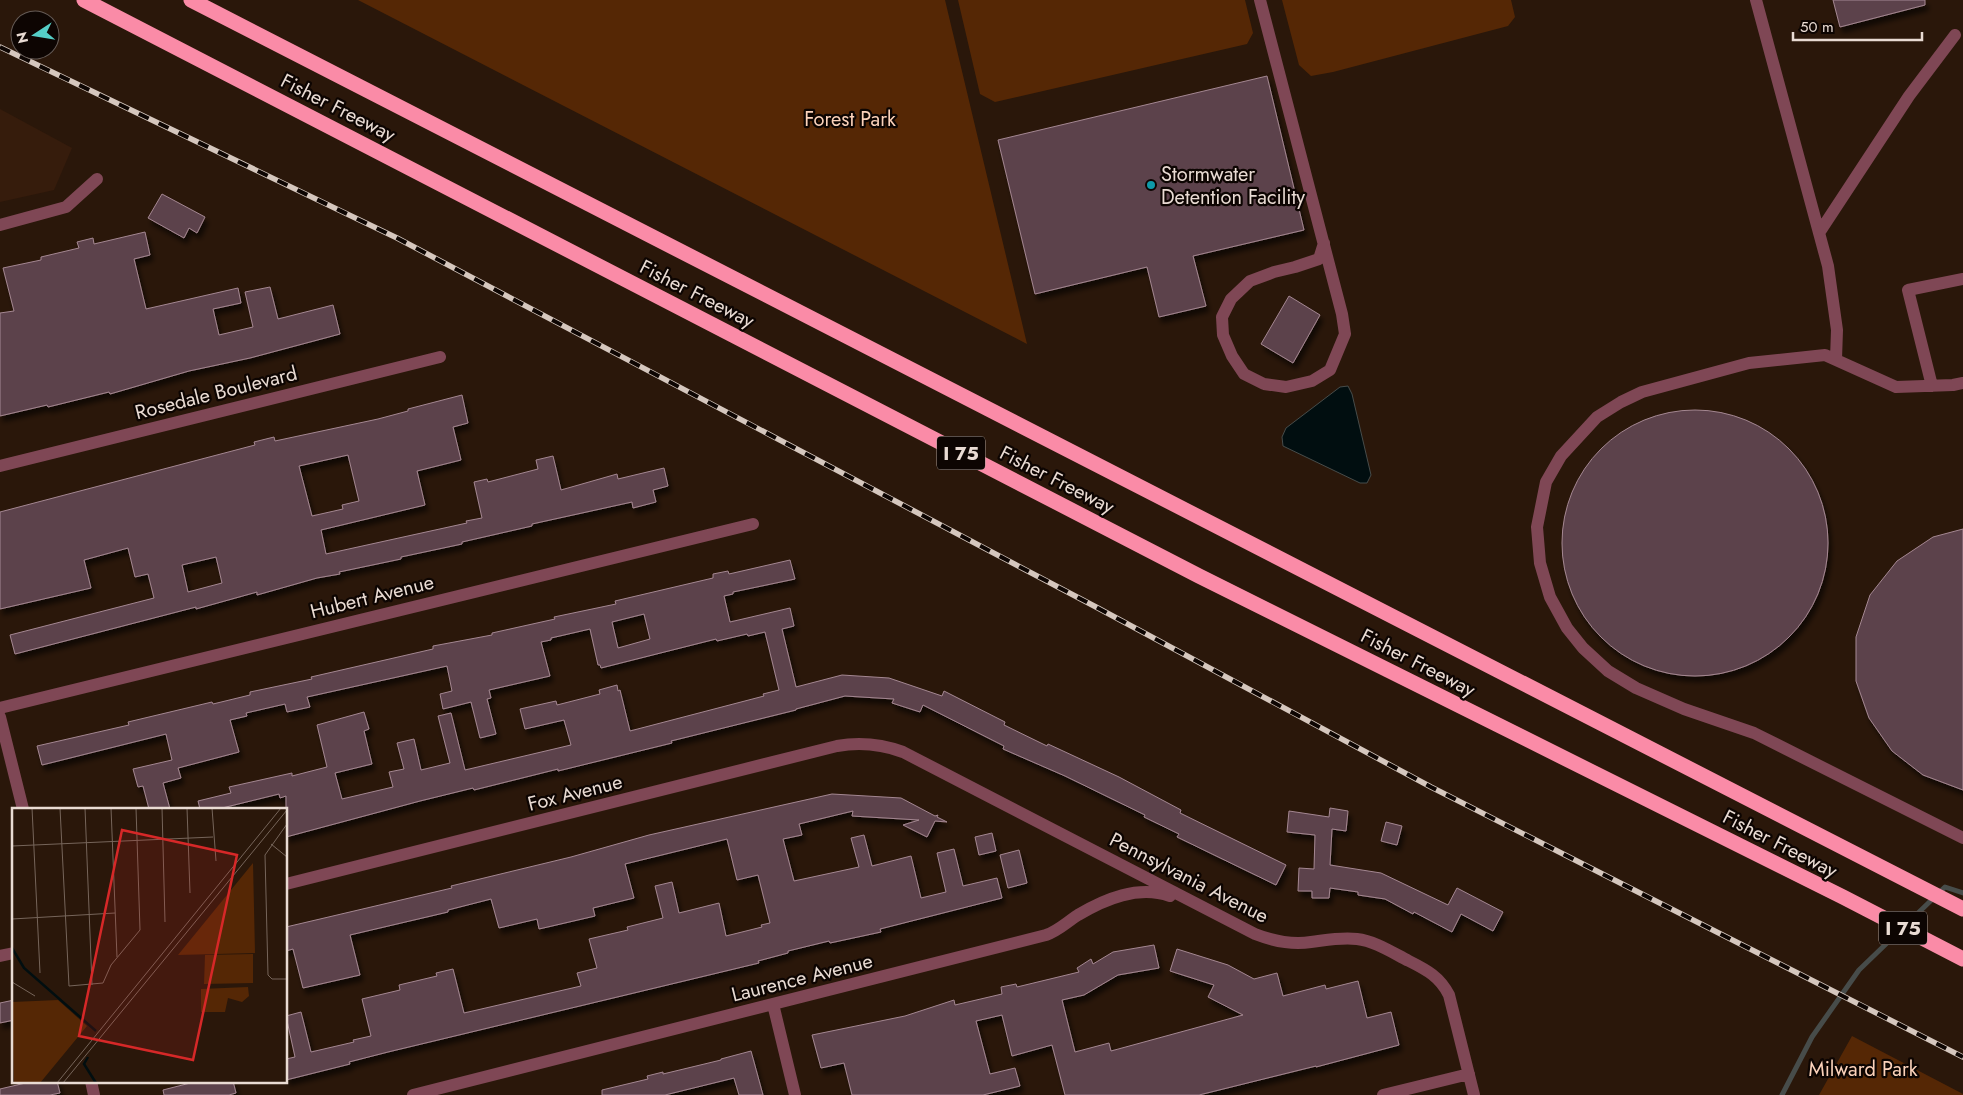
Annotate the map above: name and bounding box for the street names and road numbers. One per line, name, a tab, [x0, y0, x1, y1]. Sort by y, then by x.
street label: Fisher Freeway	[276, 67, 401, 149]
street label: Fisher Freeway	[635, 253, 760, 335]
street label: Rosedale Boulevard	[132, 359, 300, 427]
road number: I 75	[937, 436, 985, 469]
street label: Fisher Freeway	[995, 439, 1120, 521]
street label: Hubert Avenue	[307, 568, 437, 626]
street label: Fisher Freeway	[1356, 622, 1481, 704]
street label: Fox Avenue	[525, 767, 625, 819]
street label: Fisher Freeway	[1718, 803, 1843, 885]
street label: Pennsylvania Avenue	[1104, 825, 1274, 931]
road number: I 75	[1879, 911, 1927, 944]
street label: Laurence Avenue	[728, 946, 876, 1010]

